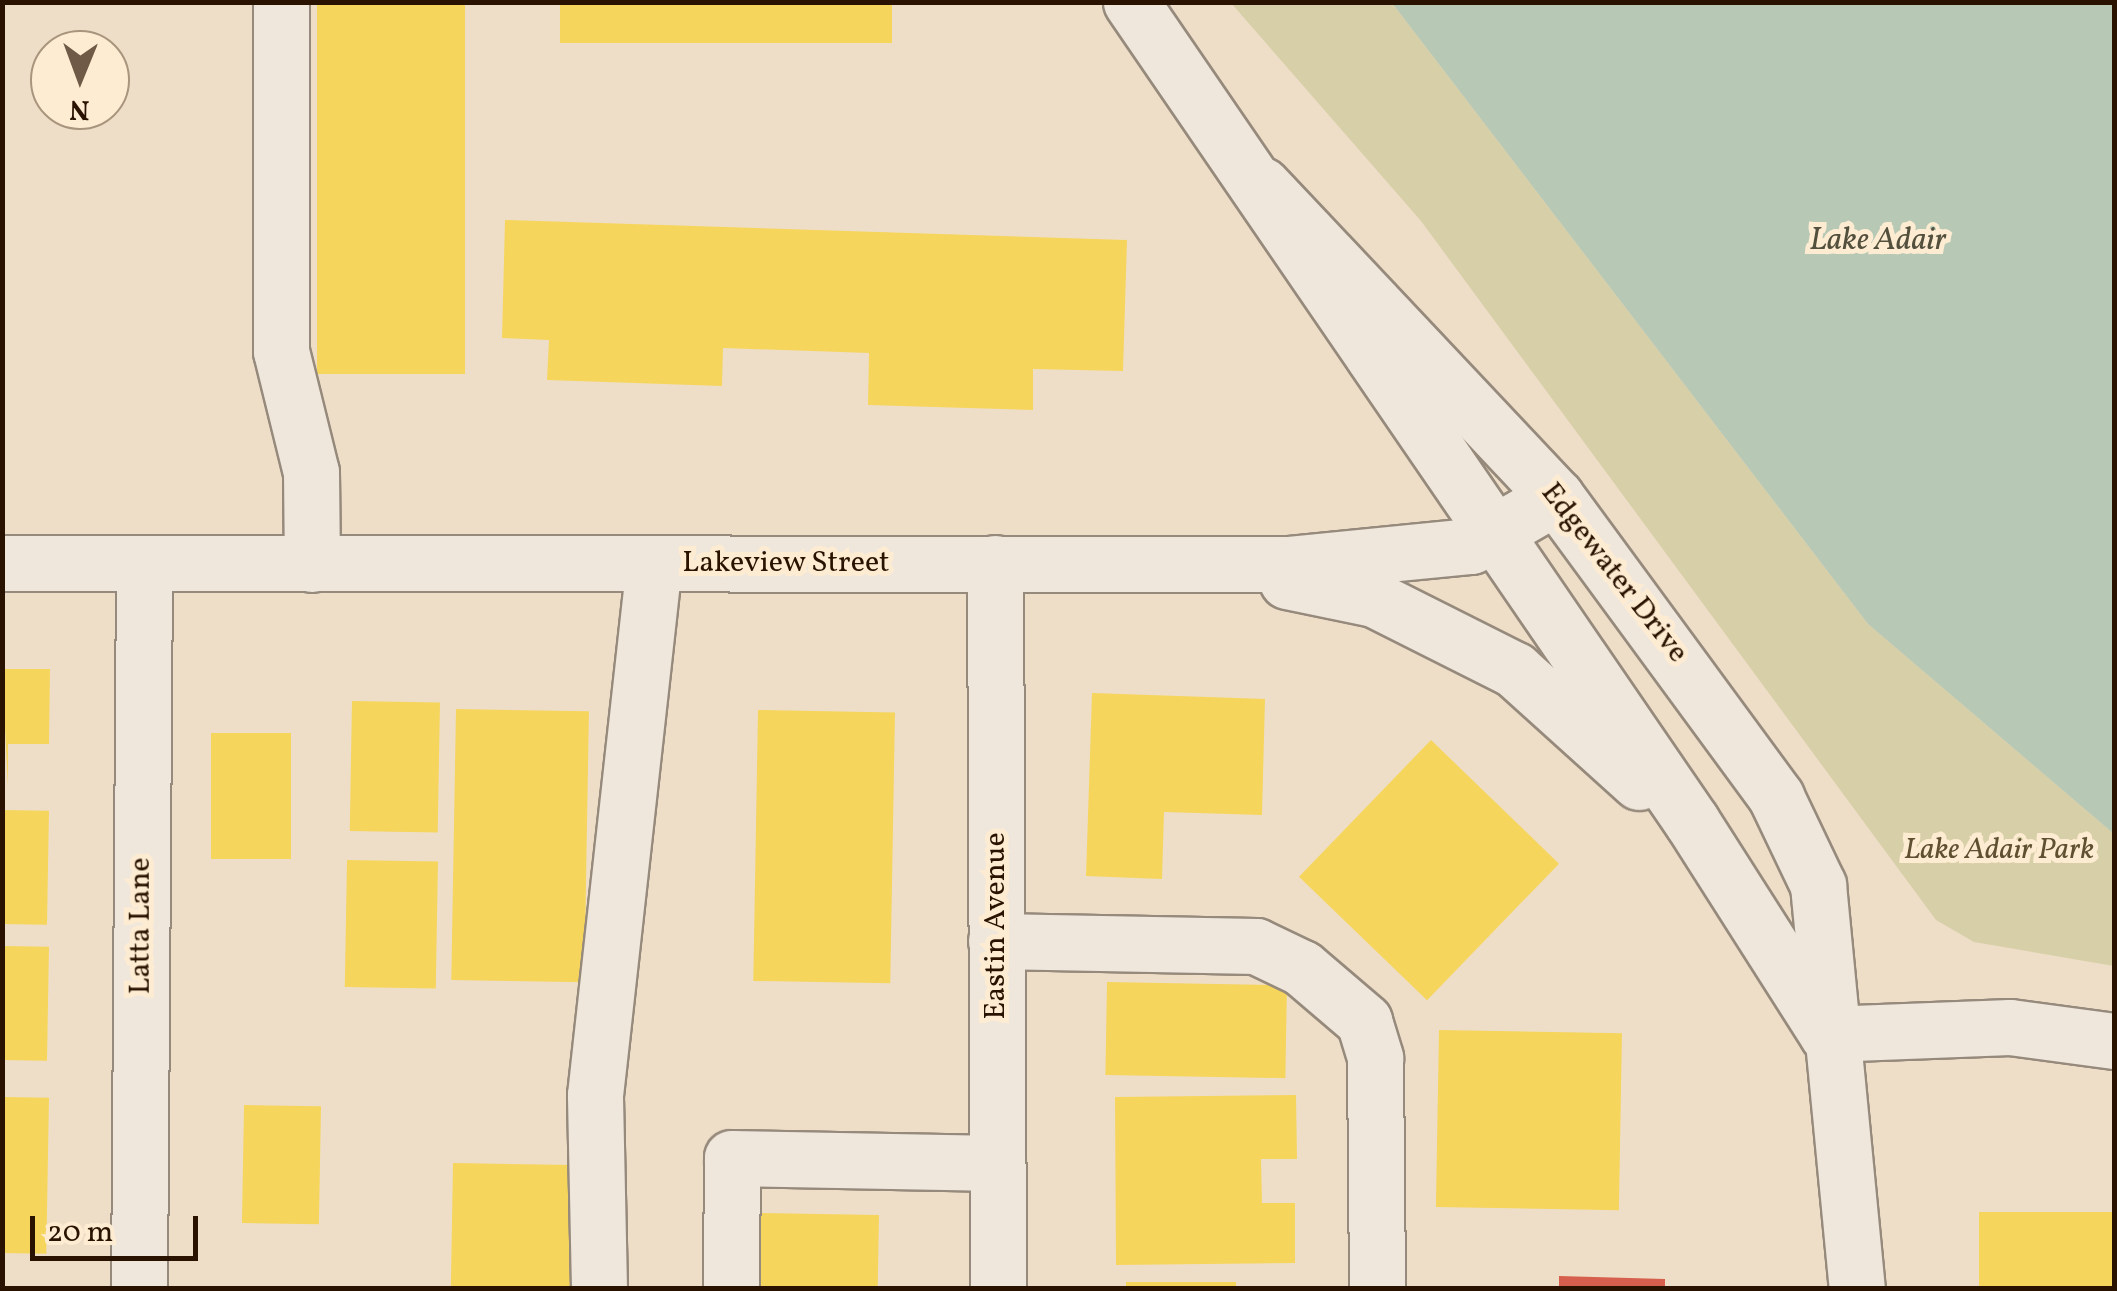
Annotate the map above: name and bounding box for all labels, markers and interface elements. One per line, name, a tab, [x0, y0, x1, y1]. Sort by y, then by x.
north arrow	[30, 30, 130, 130]
text: N	[69, 89, 90, 128]
water label: Lake Adair	[1810, 222, 1946, 260]
street label: Edgewater Drive	[1533, 476, 1695, 670]
street label: Lakeview Street	[682, 545, 890, 581]
street label: Eastin Avenue	[978, 832, 1014, 1020]
park label: Lake Adair Park	[1904, 832, 2094, 868]
street label: Latta Lane	[123, 858, 159, 994]
scale bar	[35, 1196, 202, 1258]
text: 20 m	[47, 1212, 113, 1254]

